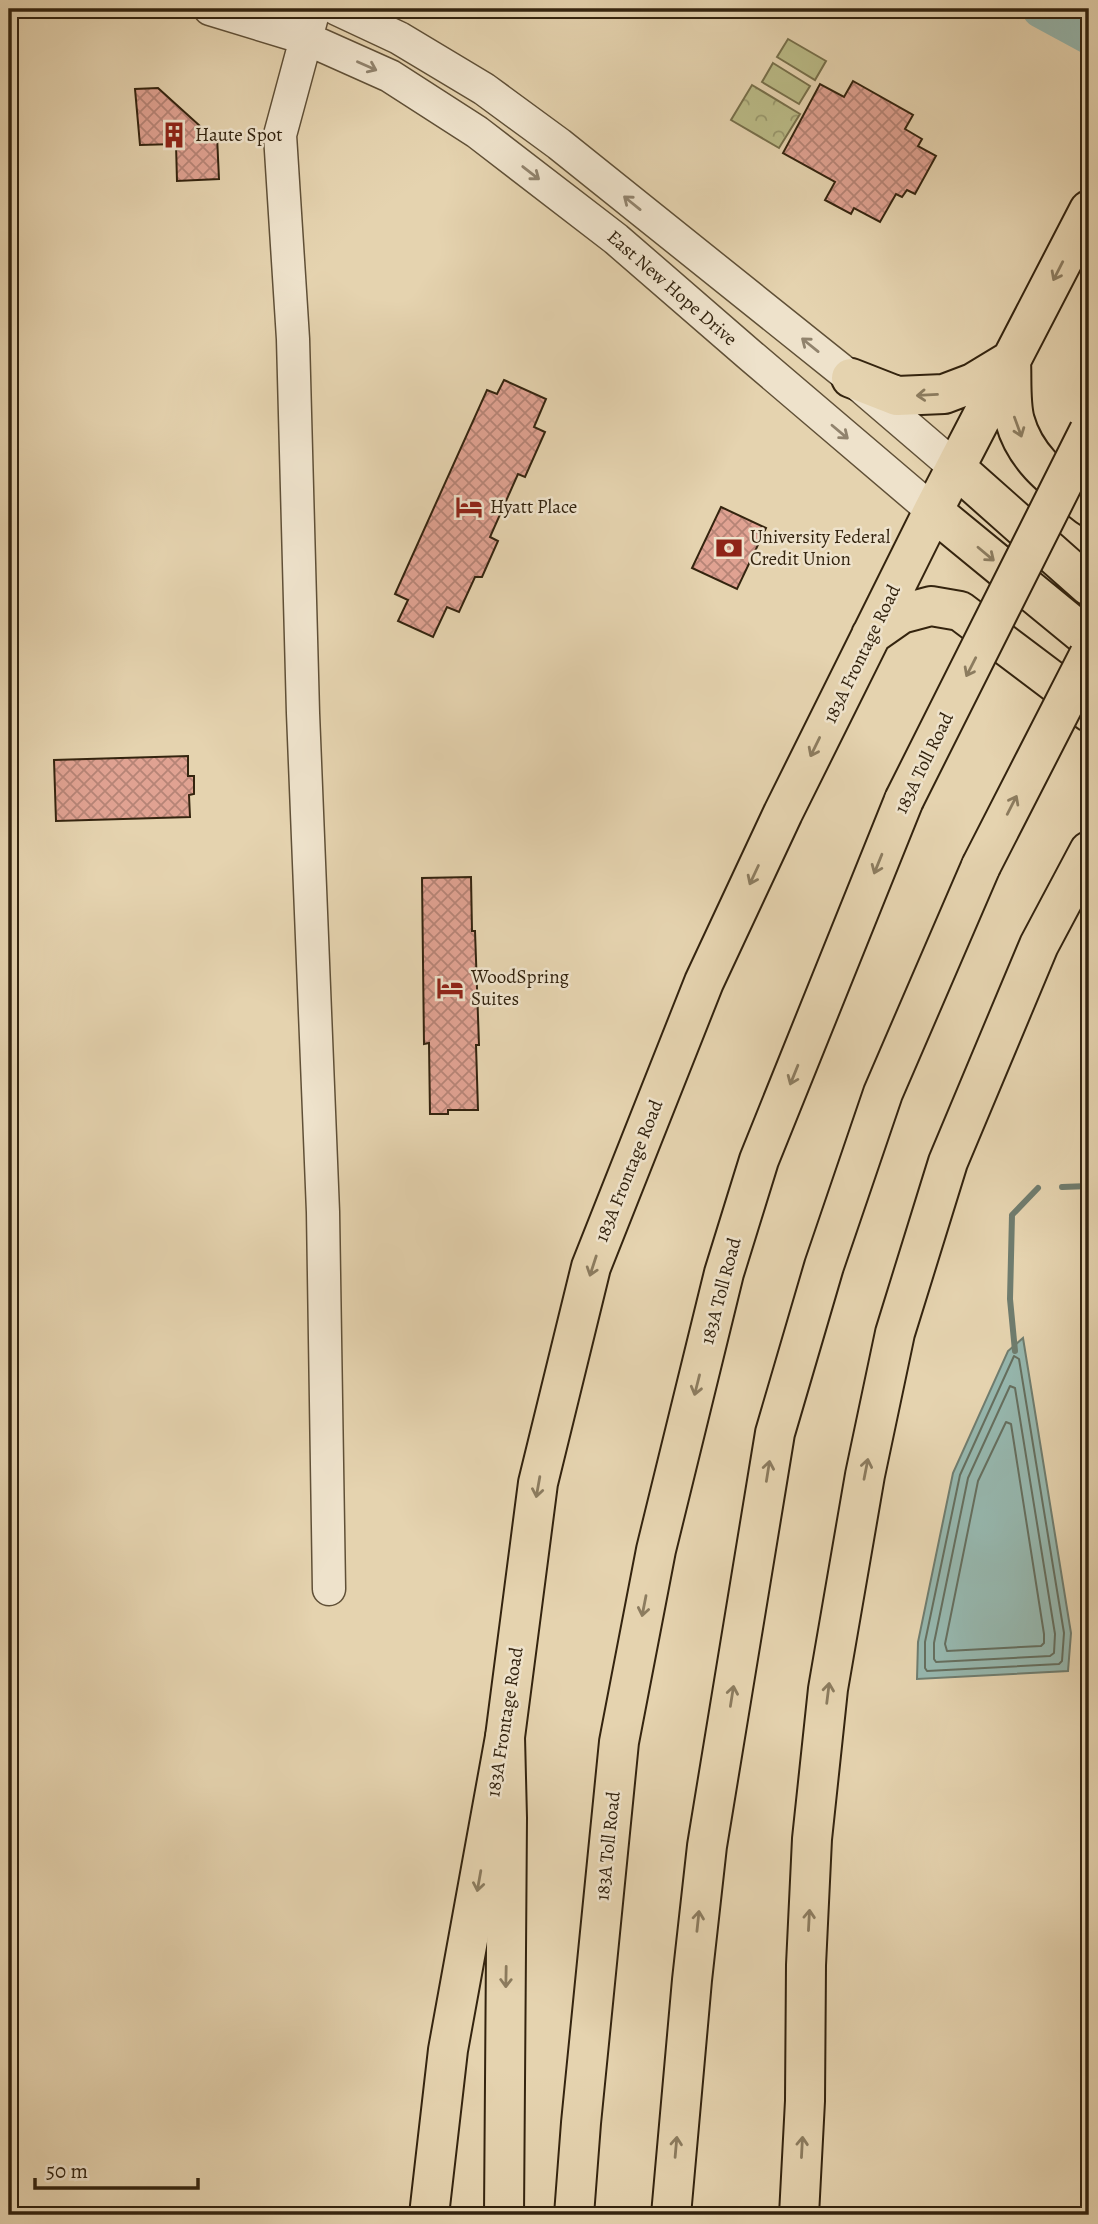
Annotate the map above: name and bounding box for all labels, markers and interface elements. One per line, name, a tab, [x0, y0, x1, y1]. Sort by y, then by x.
one-way arrow	[356, 60, 377, 73]
building icon: Haute Spot	[159, 120, 189, 150]
place label: Haute Spot	[195, 122, 282, 148]
one-way arrow	[521, 166, 539, 181]
one-way arrow	[624, 196, 642, 211]
street label: East New Hope Drive	[601, 224, 743, 352]
one-way arrow	[1050, 260, 1064, 280]
one-way arrow	[802, 338, 820, 353]
one-way arrow	[916, 389, 939, 402]
one-way arrow	[1013, 416, 1025, 438]
one-way arrow	[831, 424, 849, 440]
hotel icon: Hyatt Place	[454, 492, 484, 522]
place label: Hyatt Place	[490, 494, 577, 520]
place label: University Federal Credit Union	[750, 524, 891, 572]
bank icon: University Federal Credit Union	[714, 533, 744, 563]
one-way arrow	[977, 546, 995, 562]
street label: 183A Frontage Road	[817, 580, 907, 728]
one-way arrow	[963, 656, 977, 677]
street label: 183A Toll Road	[888, 707, 960, 818]
one-way arrow	[808, 736, 822, 757]
one-way arrow	[1005, 796, 1019, 816]
one-way arrow	[871, 852, 884, 874]
one-way arrow	[747, 863, 760, 885]
place label: WoodSpring Suites	[470, 964, 570, 1012]
hotel icon: WoodSpring Suites	[435, 973, 465, 1003]
one-way arrow	[786, 1063, 799, 1085]
street label: 183A Frontage Road	[589, 1095, 670, 1246]
street label: 183A Toll Road	[694, 1234, 748, 1347]
one-way arrow	[586, 1255, 599, 1277]
one-way arrow	[690, 1373, 703, 1396]
one-way arrow	[860, 1458, 874, 1481]
one-way arrow	[762, 1460, 775, 1483]
one-way arrow	[531, 1475, 544, 1498]
one-way arrow	[637, 1594, 650, 1617]
street label: 183A Frontage Road	[480, 1644, 530, 1799]
one-way arrow	[821, 1682, 834, 1705]
one-way arrow	[726, 1685, 739, 1708]
street label: 183A Toll Road	[589, 1789, 627, 1902]
one-way arrow	[471, 1869, 485, 1892]
one-way arrow	[802, 1908, 815, 1931]
one-way arrow	[692, 1910, 705, 1933]
one-way arrow	[499, 1965, 513, 1988]
one-way arrow	[670, 2136, 683, 2159]
one-way arrow	[796, 2136, 809, 2159]
scale bar	[35, 2147, 198, 2191]
text: 50 m	[46, 2157, 88, 2185]

